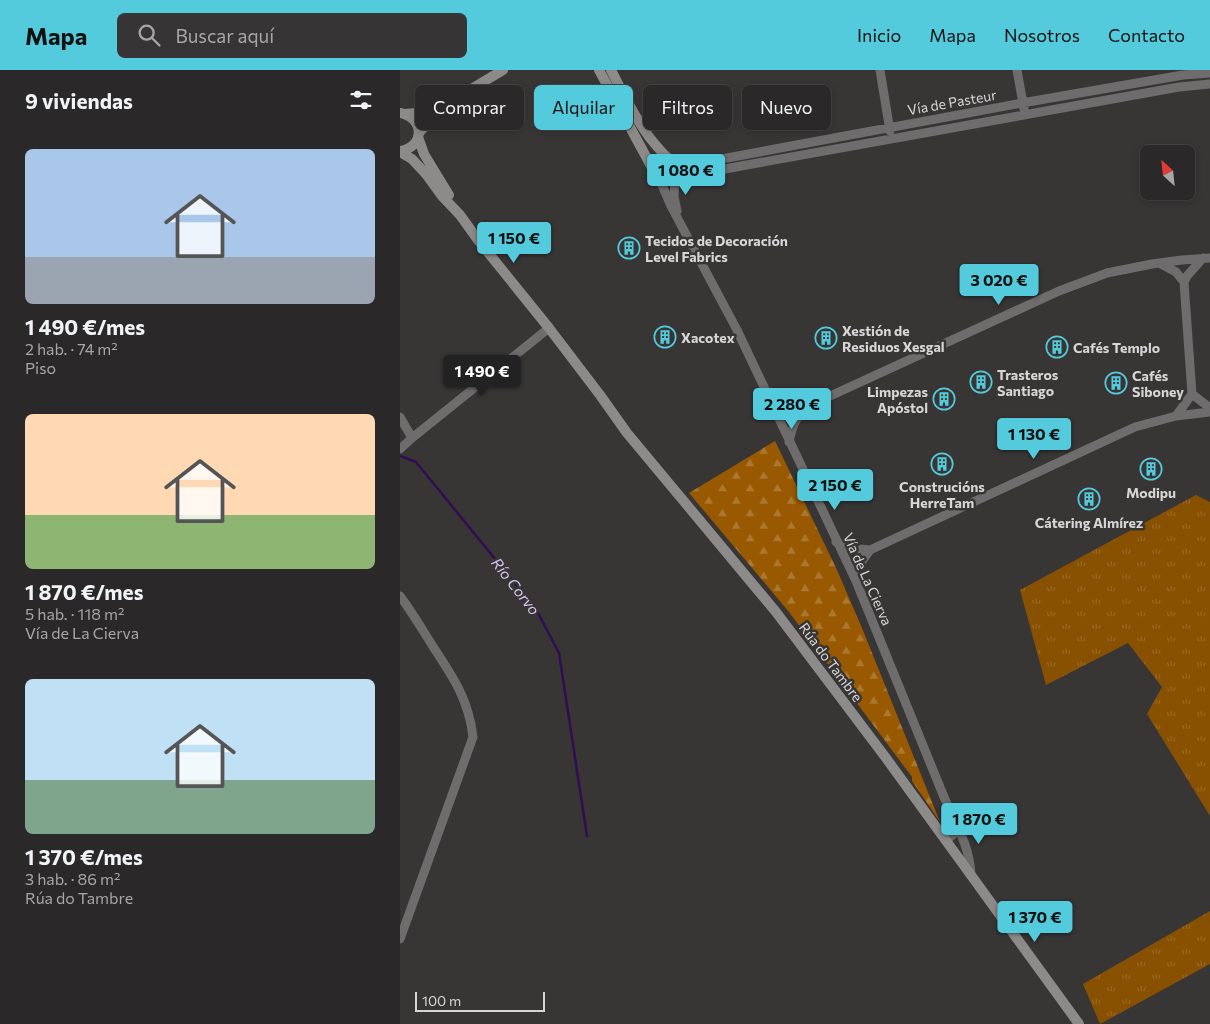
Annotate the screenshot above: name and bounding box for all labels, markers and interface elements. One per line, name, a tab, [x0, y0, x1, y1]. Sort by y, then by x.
search box	[117, 13, 467, 58]
text: Mapa	[25, 21, 87, 50]
icon: search	[135, 21, 163, 49]
text: Buscar aquí	[175, 24, 274, 47]
text: Inicio	[857, 24, 901, 46]
text: Mapa	[929, 24, 976, 46]
text: Nosotros	[1004, 24, 1080, 46]
text: Contacto	[1108, 24, 1185, 46]
chip: Comprar	[415, 85, 524, 130]
chip: Alquilar	[534, 85, 633, 130]
chip: Filtros	[643, 85, 732, 130]
chip: Nuevo	[742, 85, 831, 130]
icon: filters	[347, 86, 375, 114]
street label: Vía de Pasteur	[906, 86, 998, 118]
text: 9 viviendas	[25, 88, 133, 113]
north arrow	[1140, 145, 1195, 200]
map controls	[1140, 145, 1195, 200]
pin: 1 080 €	[640, 154, 732, 196]
text: 1 080 €	[658, 160, 714, 179]
icon: home	[155, 181, 245, 271]
pin: 1 150 €	[468, 222, 560, 264]
text: 1 150 €	[488, 228, 540, 247]
place label: Tecidos de Decoración Level Fabrics	[645, 232, 788, 265]
building icon: Tecidos de Decoración Level Fabrics	[617, 236, 641, 260]
pin: 3 020 €	[953, 264, 1045, 306]
text: 3 020 €	[971, 270, 1027, 289]
text: 1 490 €/mes	[25, 314, 145, 339]
place label: Xestión de Residuos Xesgal	[842, 322, 945, 355]
building icon: Xacotex	[653, 325, 677, 349]
building icon: Xestión de Residuos Xesgal	[814, 326, 838, 350]
place label: Xacotex	[681, 329, 735, 346]
building icon: Cafés Templo	[1045, 335, 1069, 359]
text: 2 hab. · 74 m²	[25, 339, 118, 358]
place label: Cafés Templo	[1073, 339, 1160, 356]
pin: 1 490 €	[436, 354, 528, 397]
text: Piso	[25, 358, 56, 377]
text: 1 490 €	[455, 361, 509, 380]
place label: Trasteros Santiago	[997, 366, 1059, 399]
place label: Cafés Siboney	[1132, 367, 1184, 400]
building icon: Trasteros Santiago	[969, 370, 993, 394]
building icon: Cafés Siboney	[1104, 371, 1128, 395]
place label: Limpezas Apóstol	[867, 383, 928, 416]
building icon: Limpezas Apóstol	[932, 387, 956, 411]
pin: 2 280 €	[746, 388, 838, 430]
text: 2 280 €	[764, 394, 820, 413]
pin: 1 130 €	[988, 418, 1080, 460]
text: 1 130 €	[1008, 424, 1060, 443]
icon: home	[155, 446, 245, 536]
building icon: Construcións HerreTam	[930, 452, 954, 476]
building icon: Modipu	[1139, 457, 1163, 481]
pin: 2 150 €	[789, 468, 881, 511]
text: 2 150 €	[808, 475, 862, 494]
place label: Construcións HerreTam	[899, 478, 985, 511]
place label: Modipu	[1126, 484, 1176, 501]
building icon: Cátering Almírez	[1077, 487, 1101, 511]
place label: Cátering Almírez	[1035, 514, 1143, 531]
street label: Vía de La Cierva	[840, 530, 896, 628]
water label: Río Corvo	[488, 554, 544, 618]
text: 1 870 €/mes	[25, 579, 143, 604]
text: 5 hab. · 118 m²	[25, 604, 124, 623]
street label: Rúa do Tambre	[796, 619, 866, 705]
text: Vía de La Cierva	[25, 623, 139, 642]
icon: home	[155, 711, 245, 801]
pin: 1 870 €	[933, 802, 1025, 845]
text: 1 870 €	[952, 809, 1006, 828]
text: 1 370 €/mes	[25, 844, 143, 869]
text: 3 hab. · 86 m²	[25, 869, 120, 888]
text: Rúa do Tambre	[25, 888, 133, 907]
pin: 1 370 €	[989, 900, 1081, 943]
text: 1 370 €	[1008, 907, 1062, 926]
scale bar	[415, 989, 545, 1012]
text: 100 m	[422, 992, 461, 1009]

